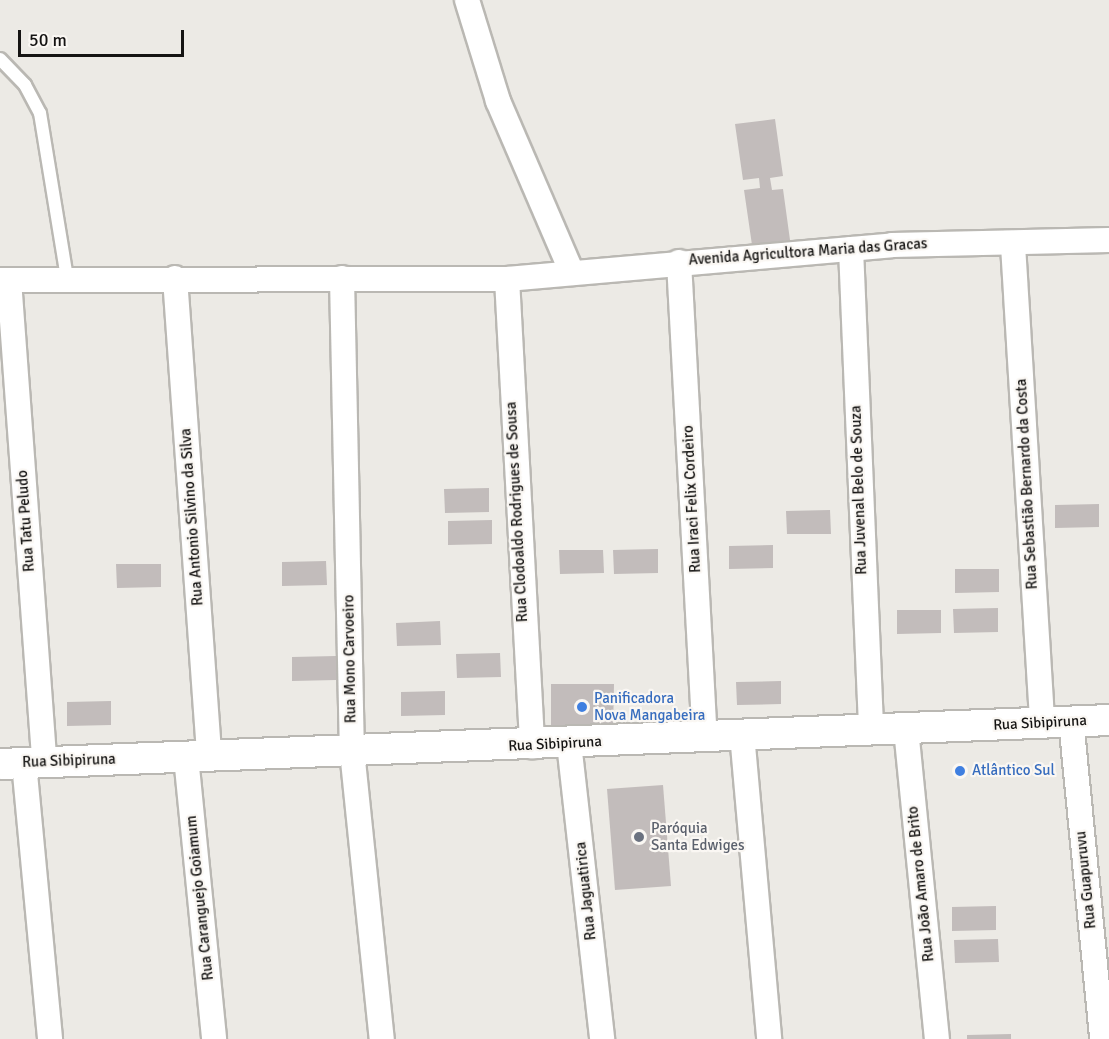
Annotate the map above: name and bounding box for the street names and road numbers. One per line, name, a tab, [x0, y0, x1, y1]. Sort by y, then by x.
street label: Avenida Agricultora Maria das Gracas	[688, 235, 928, 269]
street label: Rua Sebastião Bernardo da Costa	[1012, 378, 1042, 590]
street label: Rua Clodoaldo Rodrigues de Sousa	[502, 401, 532, 623]
street label: Rua Juvenal Belo de Souza	[847, 405, 871, 575]
street label: Rua Iraci Felix Cordeiro	[679, 425, 705, 573]
street label: Rua Antonio Silvino da Silva	[177, 428, 207, 606]
street label: Rua Tatu Peludo	[13, 469, 39, 573]
street label: Rua Mono Carvoeiro	[340, 595, 360, 723]
street label: Rua Sibipiruna	[993, 712, 1087, 734]
street label: Rua Sibipiruna	[508, 733, 602, 755]
street label: Rua Sibipiruna	[22, 750, 116, 772]
street label: Rua João Amaro de Brito	[904, 805, 938, 963]
street label: Rua Caranguejo Goiamum	[182, 815, 218, 981]
street label: Rua Guapuruvu	[1072, 830, 1100, 930]
street label: Rua Jaguatirica	[572, 841, 600, 941]

